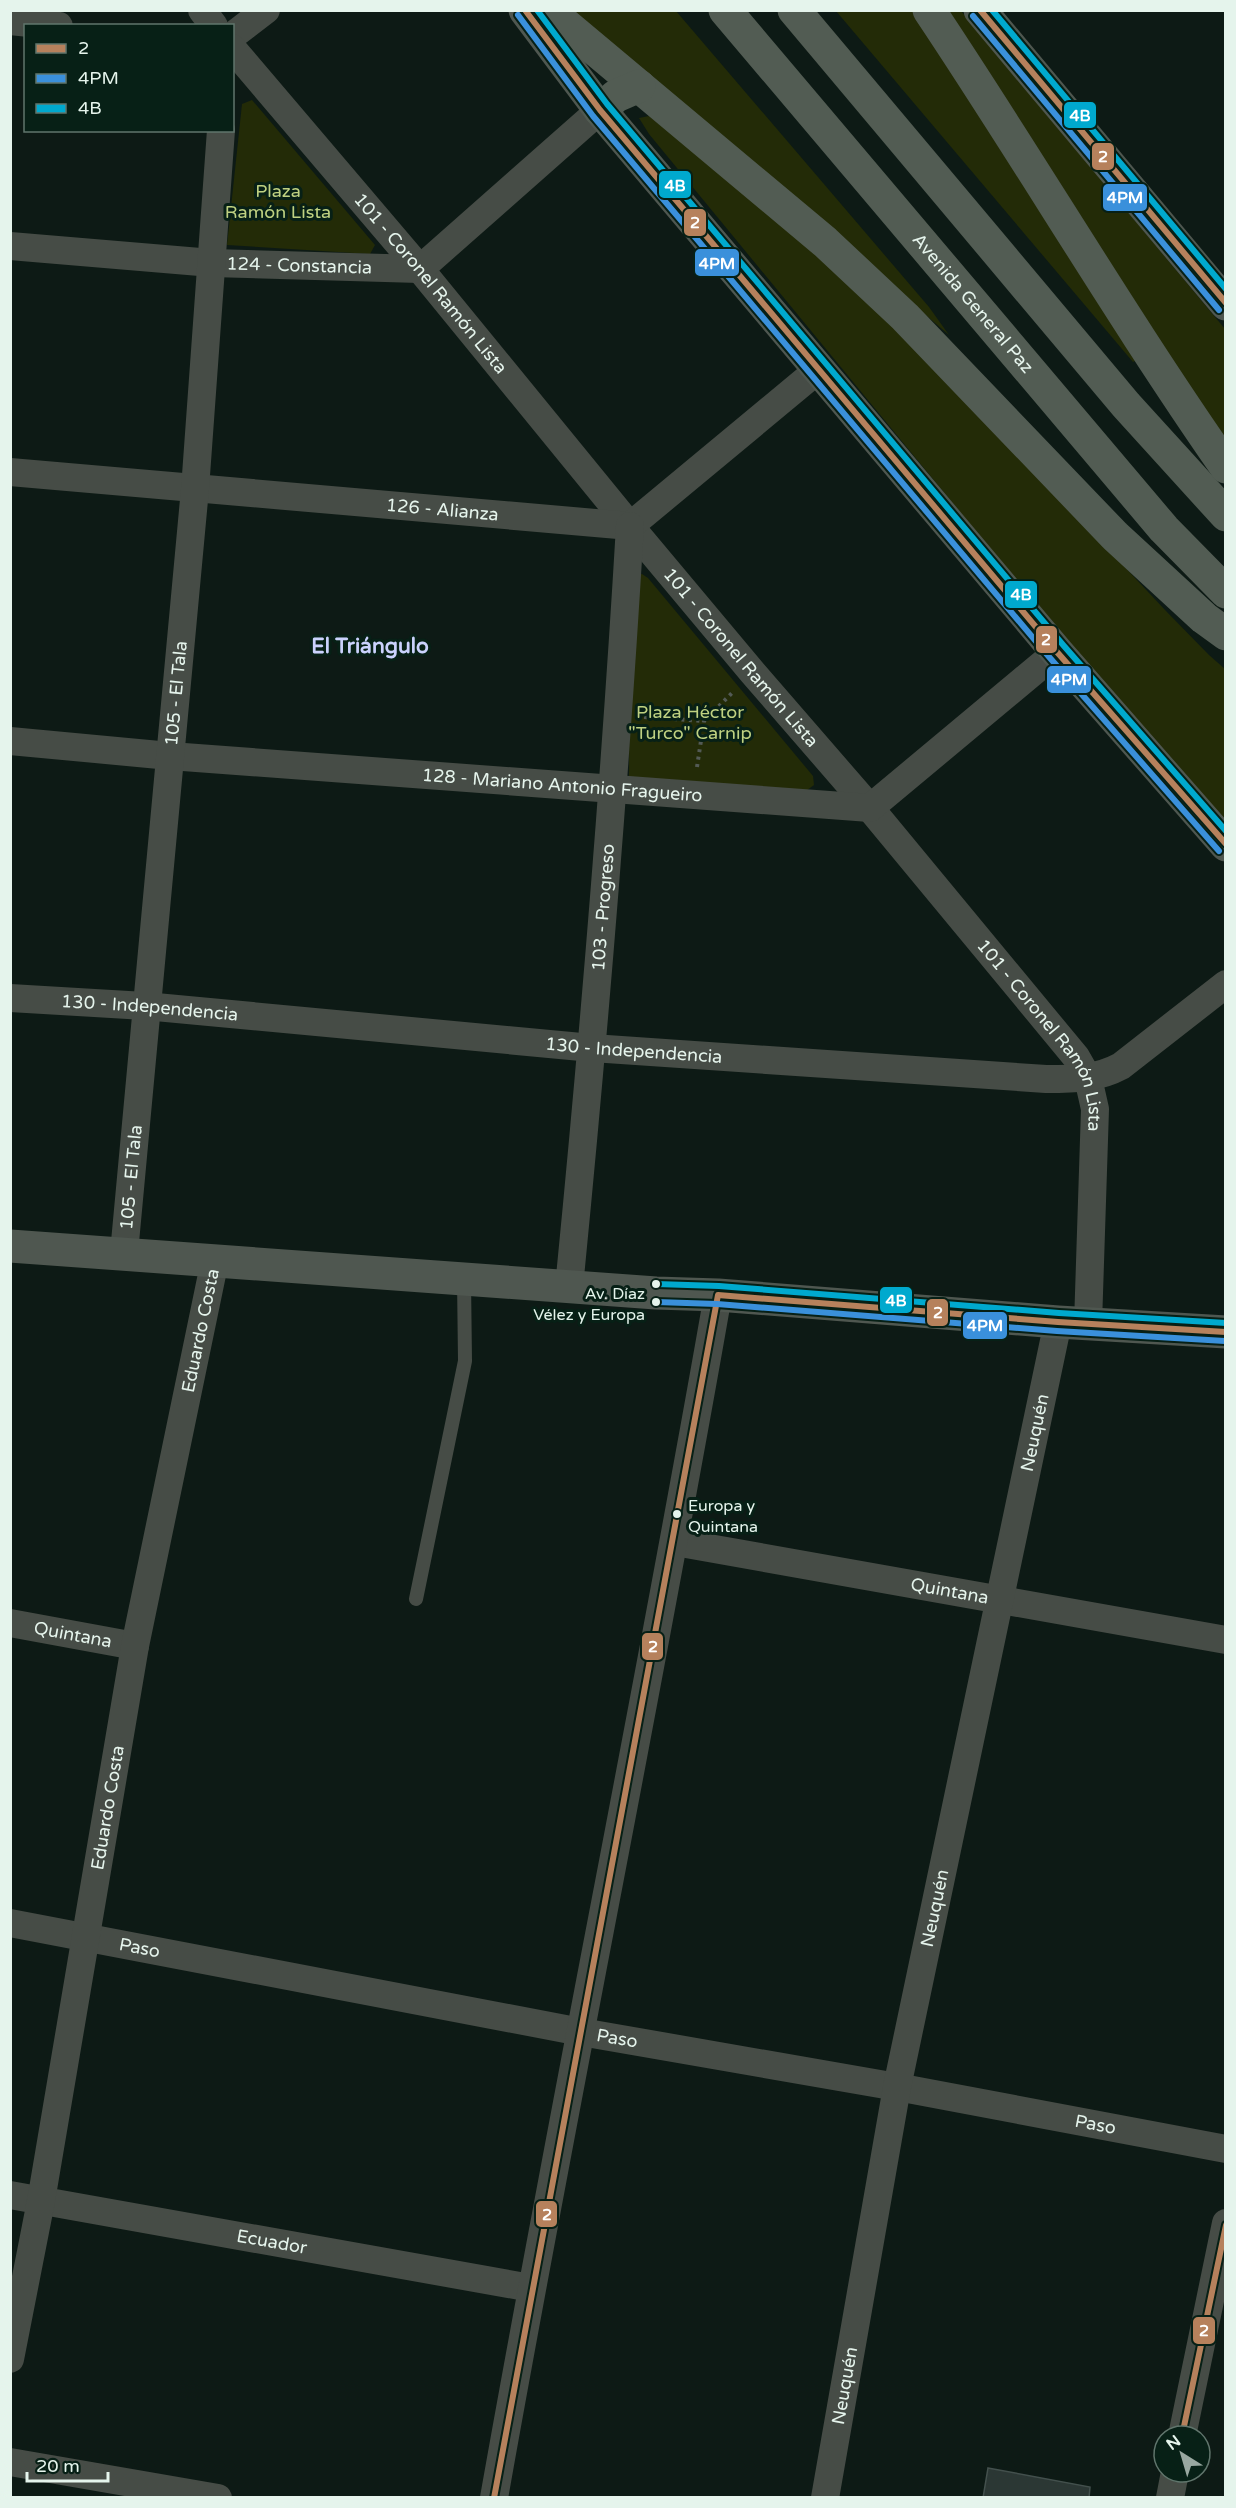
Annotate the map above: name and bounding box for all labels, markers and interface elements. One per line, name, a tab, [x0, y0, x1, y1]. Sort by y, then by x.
legend	[24, 24, 234, 132]
text: 2	[78, 37, 89, 59]
text: 4PM	[78, 67, 119, 89]
text: 4B	[78, 97, 102, 119]
line badge: 4B	[1063, 101, 1097, 129]
text: 4B	[1069, 106, 1091, 126]
line badge: 2	[1091, 142, 1115, 171]
text: 2	[1098, 147, 1108, 167]
line badge: 4B	[658, 170, 692, 199]
text: 4B	[664, 176, 686, 196]
park label: Plaza Ramón Lista	[225, 180, 331, 223]
line badge: 4PM	[1102, 183, 1148, 212]
text: 4PM	[1107, 188, 1143, 208]
street label: 101 - Coronel Ramón Lista	[349, 189, 512, 378]
line badge: 2	[683, 208, 707, 237]
text: 2	[690, 213, 700, 233]
street label: Avenida General Paz	[908, 229, 1038, 377]
line badge: 4PM	[694, 248, 740, 277]
street label: 124 - Constancia	[226, 252, 372, 279]
text: 4PM	[699, 254, 735, 274]
street label: 126 - Alianza	[385, 494, 500, 526]
street label: 101 - Coronel Ramón Lista	[659, 563, 823, 752]
line badge: 4B	[1004, 580, 1038, 609]
text: 4B	[1010, 585, 1032, 605]
line badge: 2	[1035, 625, 1058, 654]
text: 2	[1041, 630, 1051, 650]
district label: El Triángulo	[311, 634, 429, 659]
street label: 105 - El Tala	[160, 640, 192, 747]
line badge: 4PM	[1046, 665, 1092, 694]
text: 4PM	[1051, 670, 1087, 690]
park label: Plaza Héctor "Turco" Carnip	[628, 701, 752, 744]
street label: 128 - Mariano Antonio Fragueiro	[421, 764, 703, 807]
street label: 103 - Progreso	[587, 843, 619, 972]
street label: 101 - Coronel Ramón Lista	[972, 935, 1106, 1132]
street label: 130 - Independencia	[61, 990, 239, 1026]
street label: 130 - Independencia	[544, 1033, 723, 1068]
street label: 105 - El Tala	[115, 1124, 147, 1231]
street label: Eduardo Costa	[177, 1267, 224, 1395]
unlabelled marker	[650, 1278, 662, 1290]
place label: Av. Díaz Vélez y Europa	[533, 1284, 645, 1325]
line badge: 4B	[879, 1286, 913, 1314]
text: 4B	[885, 1291, 907, 1311]
marker: Av. Díaz Vélez y Europa	[650, 1296, 662, 1308]
line badge: 2	[926, 1298, 949, 1327]
text: 2	[933, 1303, 943, 1323]
line badge: 4PM	[962, 1311, 1008, 1340]
text: 4PM	[967, 1316, 1003, 1336]
street label: Neuquén	[1016, 1392, 1054, 1473]
place label: Europa y Quintana	[688, 1496, 758, 1537]
marker: Europa y Quintana	[671, 1508, 683, 1520]
street label: Quintana	[909, 1573, 990, 1609]
street label: Quintana	[32, 1617, 114, 1653]
line badge: 2	[641, 1632, 664, 1661]
text: 2	[648, 1637, 658, 1657]
street label: Eduardo Costa	[86, 1744, 129, 1872]
street label: Neuquén	[916, 1867, 954, 1949]
street label: Paso	[117, 1933, 162, 1962]
street label: Paso	[595, 2024, 639, 2053]
street label: Paso	[1073, 2110, 1118, 2139]
line badge: 2	[535, 2200, 558, 2228]
text: 2	[542, 2205, 552, 2225]
street label: Ecuador	[235, 2225, 309, 2259]
line badge: 2	[1192, 2316, 1216, 2345]
text: 2	[1199, 2321, 1209, 2341]
street label: Neuquén	[827, 2345, 862, 2426]
north arrow	[1152, 2424, 1212, 2484]
text: N	[1162, 2431, 1185, 2455]
scale bar	[27, 2445, 108, 2483]
text: 20 m	[36, 2455, 80, 2477]

